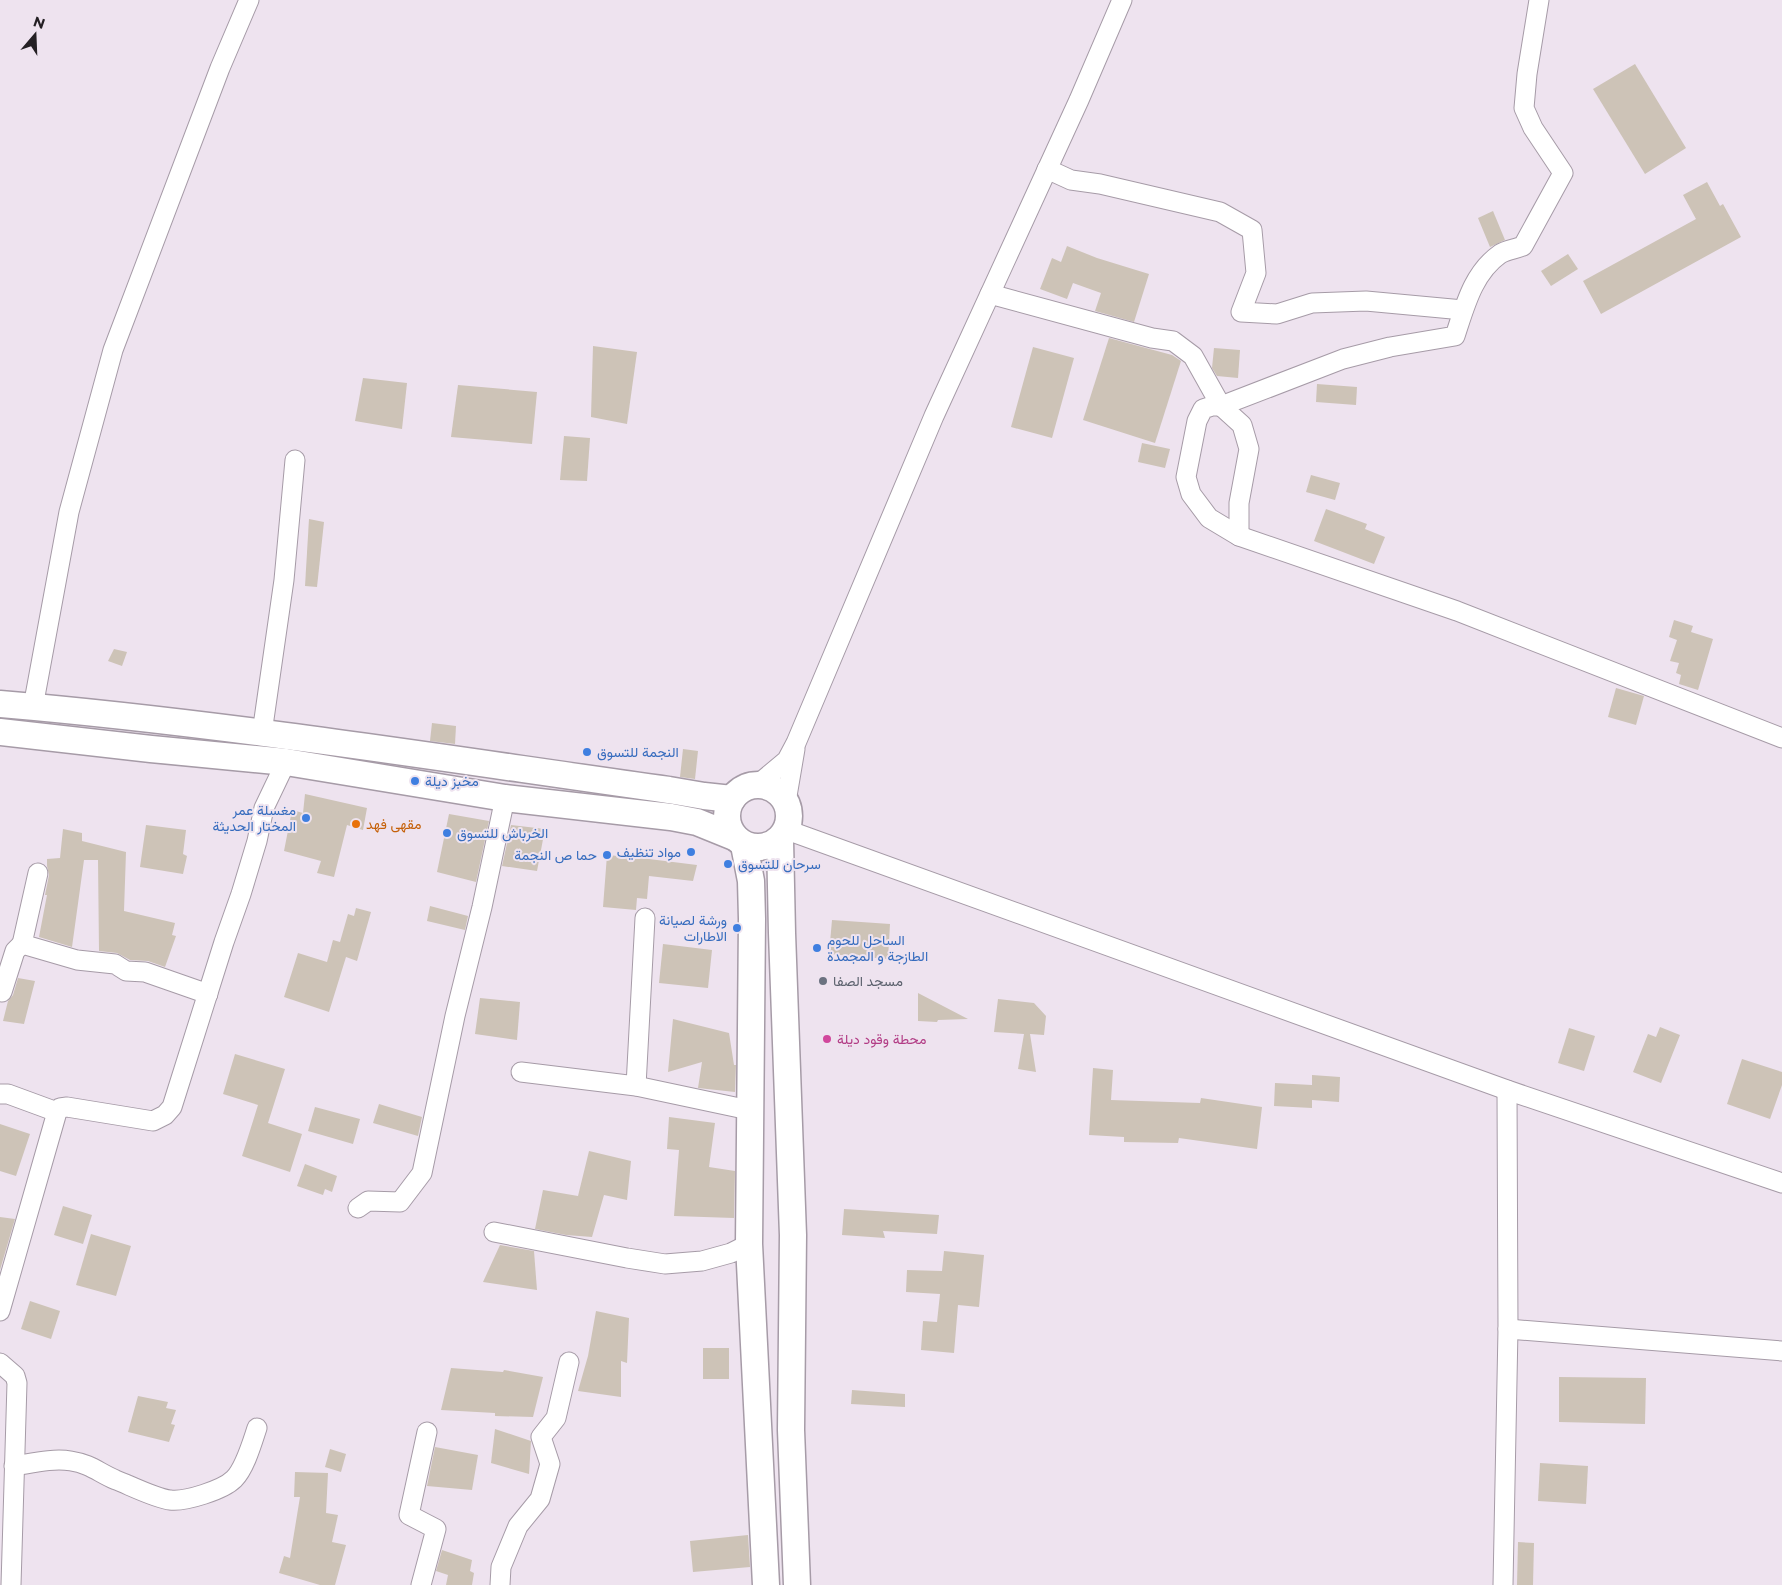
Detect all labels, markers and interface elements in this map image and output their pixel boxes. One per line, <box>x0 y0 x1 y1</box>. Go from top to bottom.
north arrow <box>10 10 60 60</box>
text: N <box>31 12 48 33</box>
place label: النجمة للتسوق <box>597 743 679 761</box>
marker: النجمة للتسوق <box>581 746 593 758</box>
place label: مخبز ديلة <box>425 772 479 790</box>
marker: مخبز ديلة <box>409 775 421 787</box>
place label: مغسلة عمر المختار الحديثة <box>212 801 296 835</box>
marker: مغسلة عمر المختار الحديثة <box>300 812 312 824</box>
place label: مقهى فهد <box>366 815 422 833</box>
marker: مقهى فهد <box>350 818 362 830</box>
place label: الخرباش للتسوق <box>457 824 548 842</box>
marker: الخرباش للتسوق <box>441 827 453 839</box>
place label: مواد تنظيف <box>617 843 681 861</box>
place label: حما ص النجمة <box>514 846 597 864</box>
marker: مواد تنظيف <box>685 846 697 858</box>
marker: حما ص النجمة <box>601 849 613 861</box>
place label: سرحان للتسوق <box>738 855 821 873</box>
marker: سرحان للتسوق <box>722 858 734 870</box>
place label: ورشة لصيانة الاطارات <box>659 911 727 945</box>
marker: ورشة لصيانة الاطارات <box>731 922 743 934</box>
place label: الساحل للحوم الطازجة و المجمدة <box>827 931 928 965</box>
marker: الساحل للحوم الطازجة و المجمدة <box>811 942 823 954</box>
place label: مسجد الصفا <box>833 972 903 990</box>
marker: مسجد الصفا <box>817 975 829 987</box>
place label: محطة وقود ديلة <box>837 1030 926 1048</box>
marker: محطة وقود ديلة <box>821 1033 833 1045</box>

